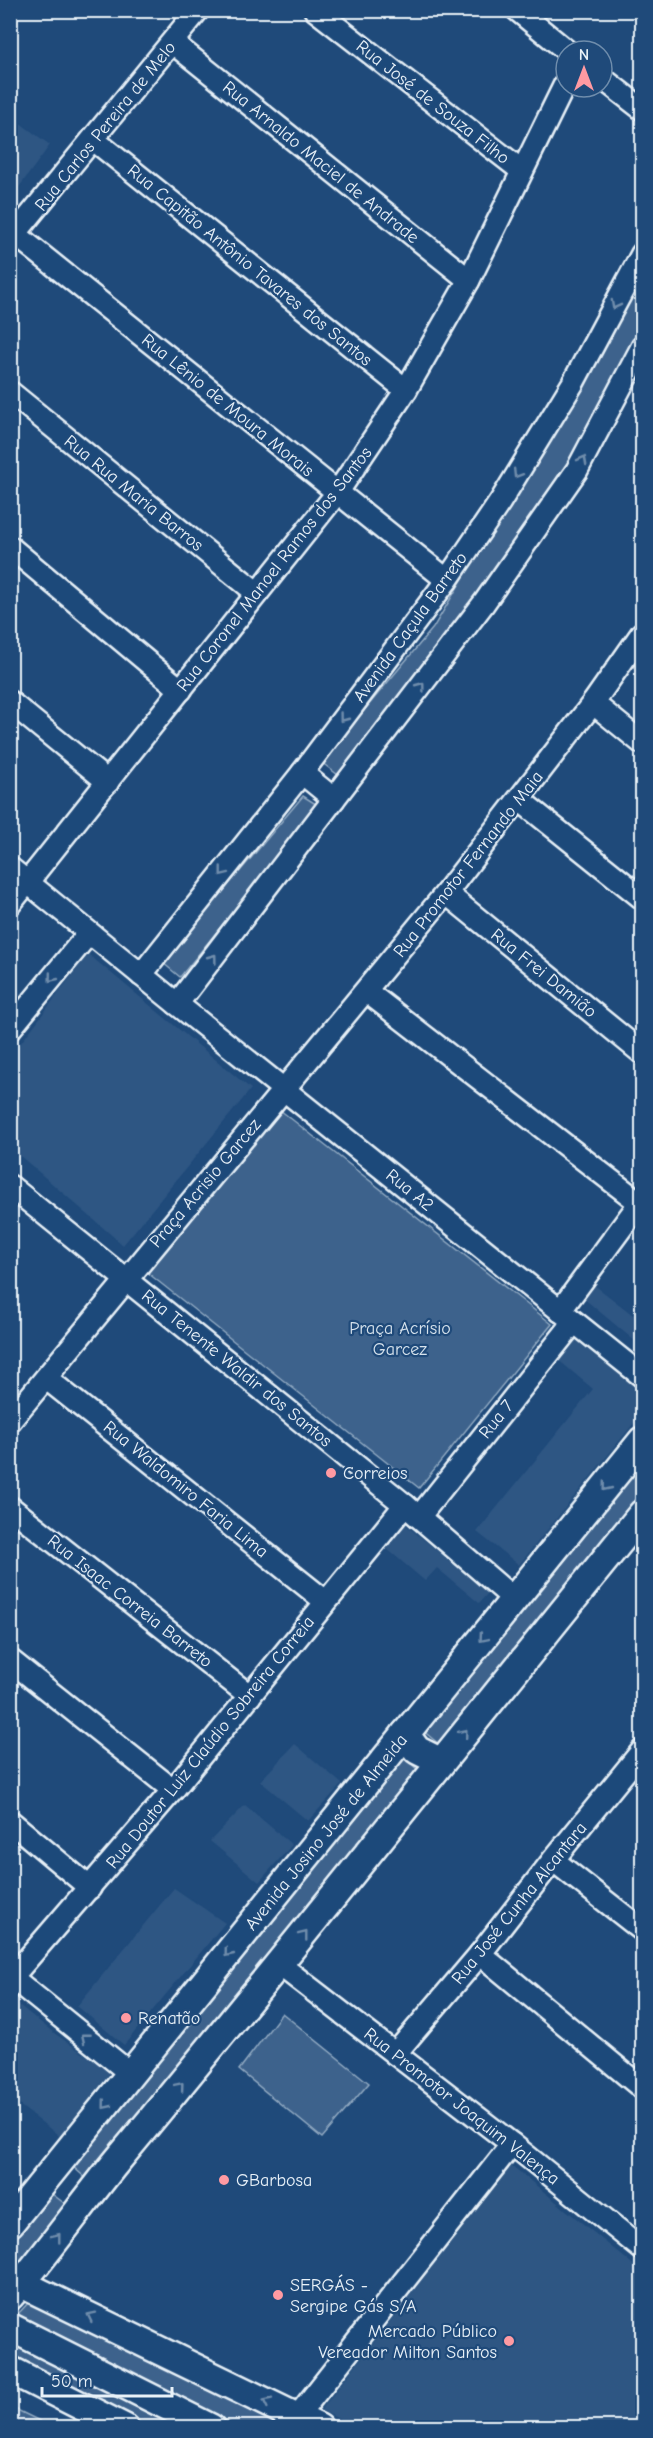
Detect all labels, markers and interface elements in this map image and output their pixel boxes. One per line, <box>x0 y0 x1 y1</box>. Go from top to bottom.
street label: Rua José de Souza Filho <box>352 36 514 169</box>
street label: Rua Carlos Pereira de Melo <box>31 37 180 215</box>
north arrow <box>554 39 614 99</box>
text: N <box>579 46 589 64</box>
street label: Rua Arnaldo Maciel de Andrade <box>218 77 423 248</box>
street label: Rua Capitão Antônio Tavares dos Santos <box>123 160 376 371</box>
one-way arrow <box>611 299 622 310</box>
street label: Rua Lênio de Moura Morais <box>137 329 318 481</box>
street label: Rua Rua Maria Barros <box>60 431 207 556</box>
street label: Rua Coronel Manoel Ramos dos Santos <box>172 443 376 696</box>
one-way arrow <box>576 456 587 466</box>
one-way arrow <box>513 468 525 478</box>
street label: Avenida Caçula Barreto <box>349 548 472 706</box>
one-way arrow <box>413 682 424 693</box>
one-way arrow <box>339 711 350 722</box>
street label: Rua Promotor Fernando Maia <box>389 767 548 962</box>
one-way arrow <box>220 865 231 876</box>
street label: Rua Frei Damião <box>487 924 601 1022</box>
one-way arrow <box>205 953 216 964</box>
one-way arrow <box>48 971 59 982</box>
street label: Praça Acrisio Garcez <box>145 1114 266 1252</box>
street label: Rua A2 <box>382 1165 438 1216</box>
street label: Rua Tenente Waldir dos Santos <box>137 1285 336 1452</box>
park label: Praça Acrísio Garcez <box>349 1318 451 1360</box>
street label: Rua 7 <box>474 1395 519 1443</box>
street label: Rua Waldomiro Faria Lima <box>99 1417 272 1562</box>
place label: Correios <box>343 1463 408 1484</box>
marker: Correios <box>324 1466 338 1480</box>
one-way arrow <box>602 1480 613 1491</box>
street label: Rua Isaac Correia Barreto <box>43 1530 216 1672</box>
street label: Rua Doutor Luiz Claúdio Sobreira Correia <box>102 1612 319 1873</box>
one-way arrow <box>480 1631 491 1642</box>
one-way arrow <box>457 1729 468 1740</box>
street label: Avenida Josino José de Almeida <box>241 1730 412 1935</box>
street label: Rua José Cunha Alcantara <box>447 1818 591 1989</box>
one-way arrow <box>296 1931 307 1942</box>
one-way arrow <box>225 1946 236 1957</box>
place label: Renatão <box>138 2008 200 2029</box>
marker: Renatão <box>119 2011 133 2025</box>
street label: Rua Promotor Joaquim Valença <box>360 2023 564 2189</box>
one-way arrow <box>81 2033 92 2044</box>
one-way arrow <box>173 2082 184 2093</box>
one-way arrow <box>102 2098 113 2109</box>
place label: GBarbosa <box>236 2170 312 2191</box>
marker: GBarbosa <box>217 2173 231 2187</box>
one-way arrow <box>49 2233 60 2244</box>
place label: SERGÁS - Sergipe Gás S/A <box>290 2274 416 2317</box>
marker: SERGÁS - Sergipe Gás S/A <box>271 2288 285 2302</box>
one-way arrow <box>87 2312 98 2324</box>
place label: Mercado Público Vereador Milton Santos <box>318 2321 497 2363</box>
marker: Mercado Público Vereador Milton Santos <box>502 2334 516 2348</box>
scale bar <box>42 2360 172 2398</box>
text: 50 m <box>51 2371 93 2392</box>
one-way arrow <box>262 2397 273 2409</box>

